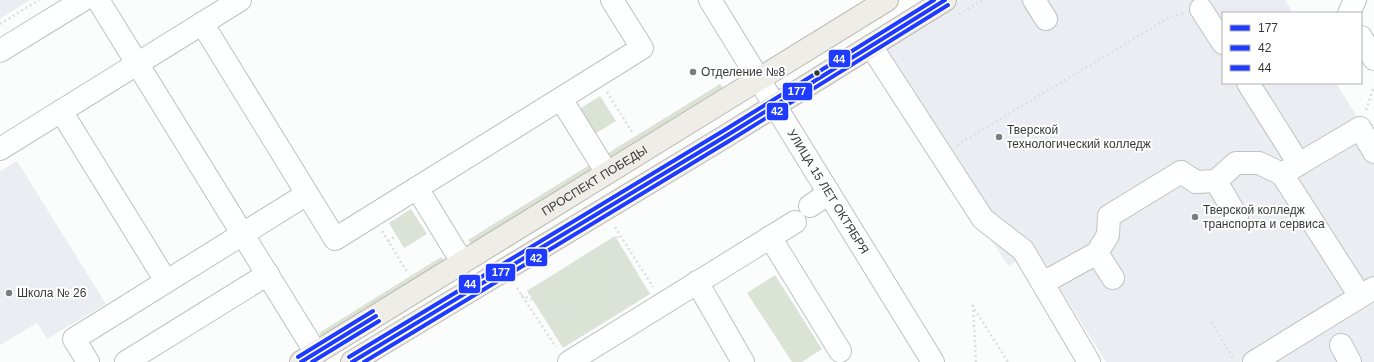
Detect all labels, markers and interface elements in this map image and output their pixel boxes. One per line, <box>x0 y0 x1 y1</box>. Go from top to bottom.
legend <box>1222 12 1362 84</box>
text: 177 <box>1258 21 1278 35</box>
text: 42 <box>1258 41 1272 55</box>
line badge: 44 <box>828 49 851 68</box>
text: 44 <box>833 53 846 65</box>
text: 44 <box>1258 61 1272 75</box>
place label: Отделение №8 <box>701 65 786 79</box>
marker: Отделение №8 <box>688 67 698 77</box>
unlabelled marker <box>812 68 822 78</box>
line badge: 177 <box>782 82 813 101</box>
text: 177 <box>788 85 806 97</box>
line badge: 42 <box>766 102 789 121</box>
text: 42 <box>771 105 783 117</box>
place label: Тверской технологический колледж <box>1007 123 1151 151</box>
street label: УЛИЦА 15 ЛЕТ ОКТЯБРЯ <box>784 127 872 256</box>
marker: Тверской технологический колледж <box>994 132 1004 142</box>
street label: ПРОСПЕКТ ПОБЕДЫ <box>539 143 650 219</box>
place label: Тверской колледж транспорта и сервиса <box>1203 203 1325 231</box>
marker: Тверской колледж транспорта и сервиса <box>1190 212 1200 222</box>
line badge: 42 <box>525 248 548 267</box>
text: 42 <box>530 252 542 264</box>
line badge: 177 <box>485 263 516 282</box>
text: 177 <box>492 266 510 278</box>
line badge: 44 <box>458 274 481 294</box>
text: 44 <box>464 278 477 290</box>
place label: Школа № 26 <box>17 286 87 300</box>
marker: Школа № 26 <box>4 288 14 298</box>

